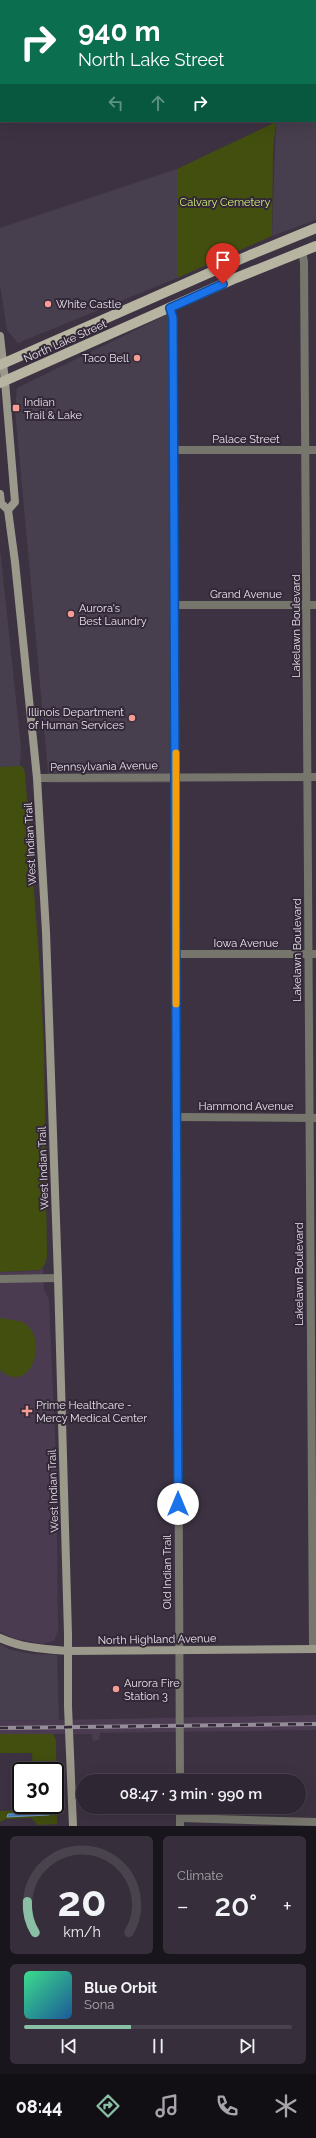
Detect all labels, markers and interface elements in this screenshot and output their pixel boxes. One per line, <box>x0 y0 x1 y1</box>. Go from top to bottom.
text: 940 m <box>78 15 160 48</box>
icon: right <box>12 16 64 68</box>
text: North Lake Street <box>78 49 224 70</box>
icon: left <box>105 92 127 114</box>
icon: ahead <box>147 92 169 114</box>
icon: right <box>189 92 211 114</box>
park label: Calvary Cemetery <box>180 196 270 209</box>
pin <box>206 243 240 284</box>
icon: arrive <box>212 249 234 271</box>
place label: White Castle <box>56 298 122 311</box>
marker: White Castle <box>43 299 53 309</box>
street label: North Lake Street <box>22 317 109 366</box>
place label: Taco Bell <box>82 352 129 365</box>
marker: Taco Bell <box>132 353 142 363</box>
place label: Indian Trail & Lake <box>24 396 83 422</box>
marker: Indian Trail & Lake <box>11 403 21 413</box>
street label: Palace Street <box>212 433 280 446</box>
street label: Lakelawn Boulevard <box>290 574 303 678</box>
street label: Grand Avenue <box>210 588 283 601</box>
place label: Aurora's Best Laundry <box>79 602 147 628</box>
marker: Aurora's Best Laundry <box>66 609 76 619</box>
place label: Illinois Department of Human Services <box>28 706 124 732</box>
marker: Illinois Department of Human Services <box>127 713 137 723</box>
street label: Pennsylvania Avenue <box>50 759 158 774</box>
street label: West Indian Trail <box>22 802 39 886</box>
street label: Lakelawn Boulevard <box>291 898 304 1002</box>
street label: Iowa Avenue <box>214 937 279 950</box>
street label: Hammond Avenue <box>198 1100 294 1113</box>
street label: West Indian Trail <box>36 1126 51 1210</box>
street label: Lakelawn Boulevard <box>293 1222 306 1326</box>
place label: Prime Healthcare - Mercy Medical Center <box>36 1399 147 1425</box>
marker: Prime Healthcare - Mercy Medical Center <box>21 1405 33 1417</box>
street label: West Indian Trail <box>46 1449 61 1533</box>
position arrow <box>157 1483 199 1525</box>
street label: Old Indian Trail <box>161 1534 174 1610</box>
street label: North Highland Avenue <box>98 1632 217 1647</box>
place label: Aurora Fire Station 3 <box>124 1677 180 1703</box>
marker: Aurora Fire Station 3 <box>111 1684 121 1694</box>
speed limit sign: 30 <box>12 1762 64 1814</box>
text: 08:47 · 3 min · 990 m <box>120 1785 262 1803</box>
text: Climate <box>177 1868 223 1883</box>
text: 20 <box>57 1877 106 1926</box>
text: 20° <box>215 1888 257 1923</box>
text: − <box>177 1893 189 1919</box>
text: + <box>283 1893 292 1919</box>
text: km/h <box>63 1924 100 1940</box>
text: Blue Orbit <box>84 1979 157 1997</box>
text: Sona <box>84 1997 114 2012</box>
icon: previous <box>58 2035 80 2057</box>
icon: pause <box>147 2035 169 2057</box>
icon: next <box>236 2035 258 2057</box>
icon: directions <box>94 2092 122 2120</box>
icon: music <box>153 2092 181 2120</box>
icon: phone <box>213 2092 241 2120</box>
icon: climate <box>272 2092 300 2120</box>
text: 08:44 <box>16 2096 63 2117</box>

